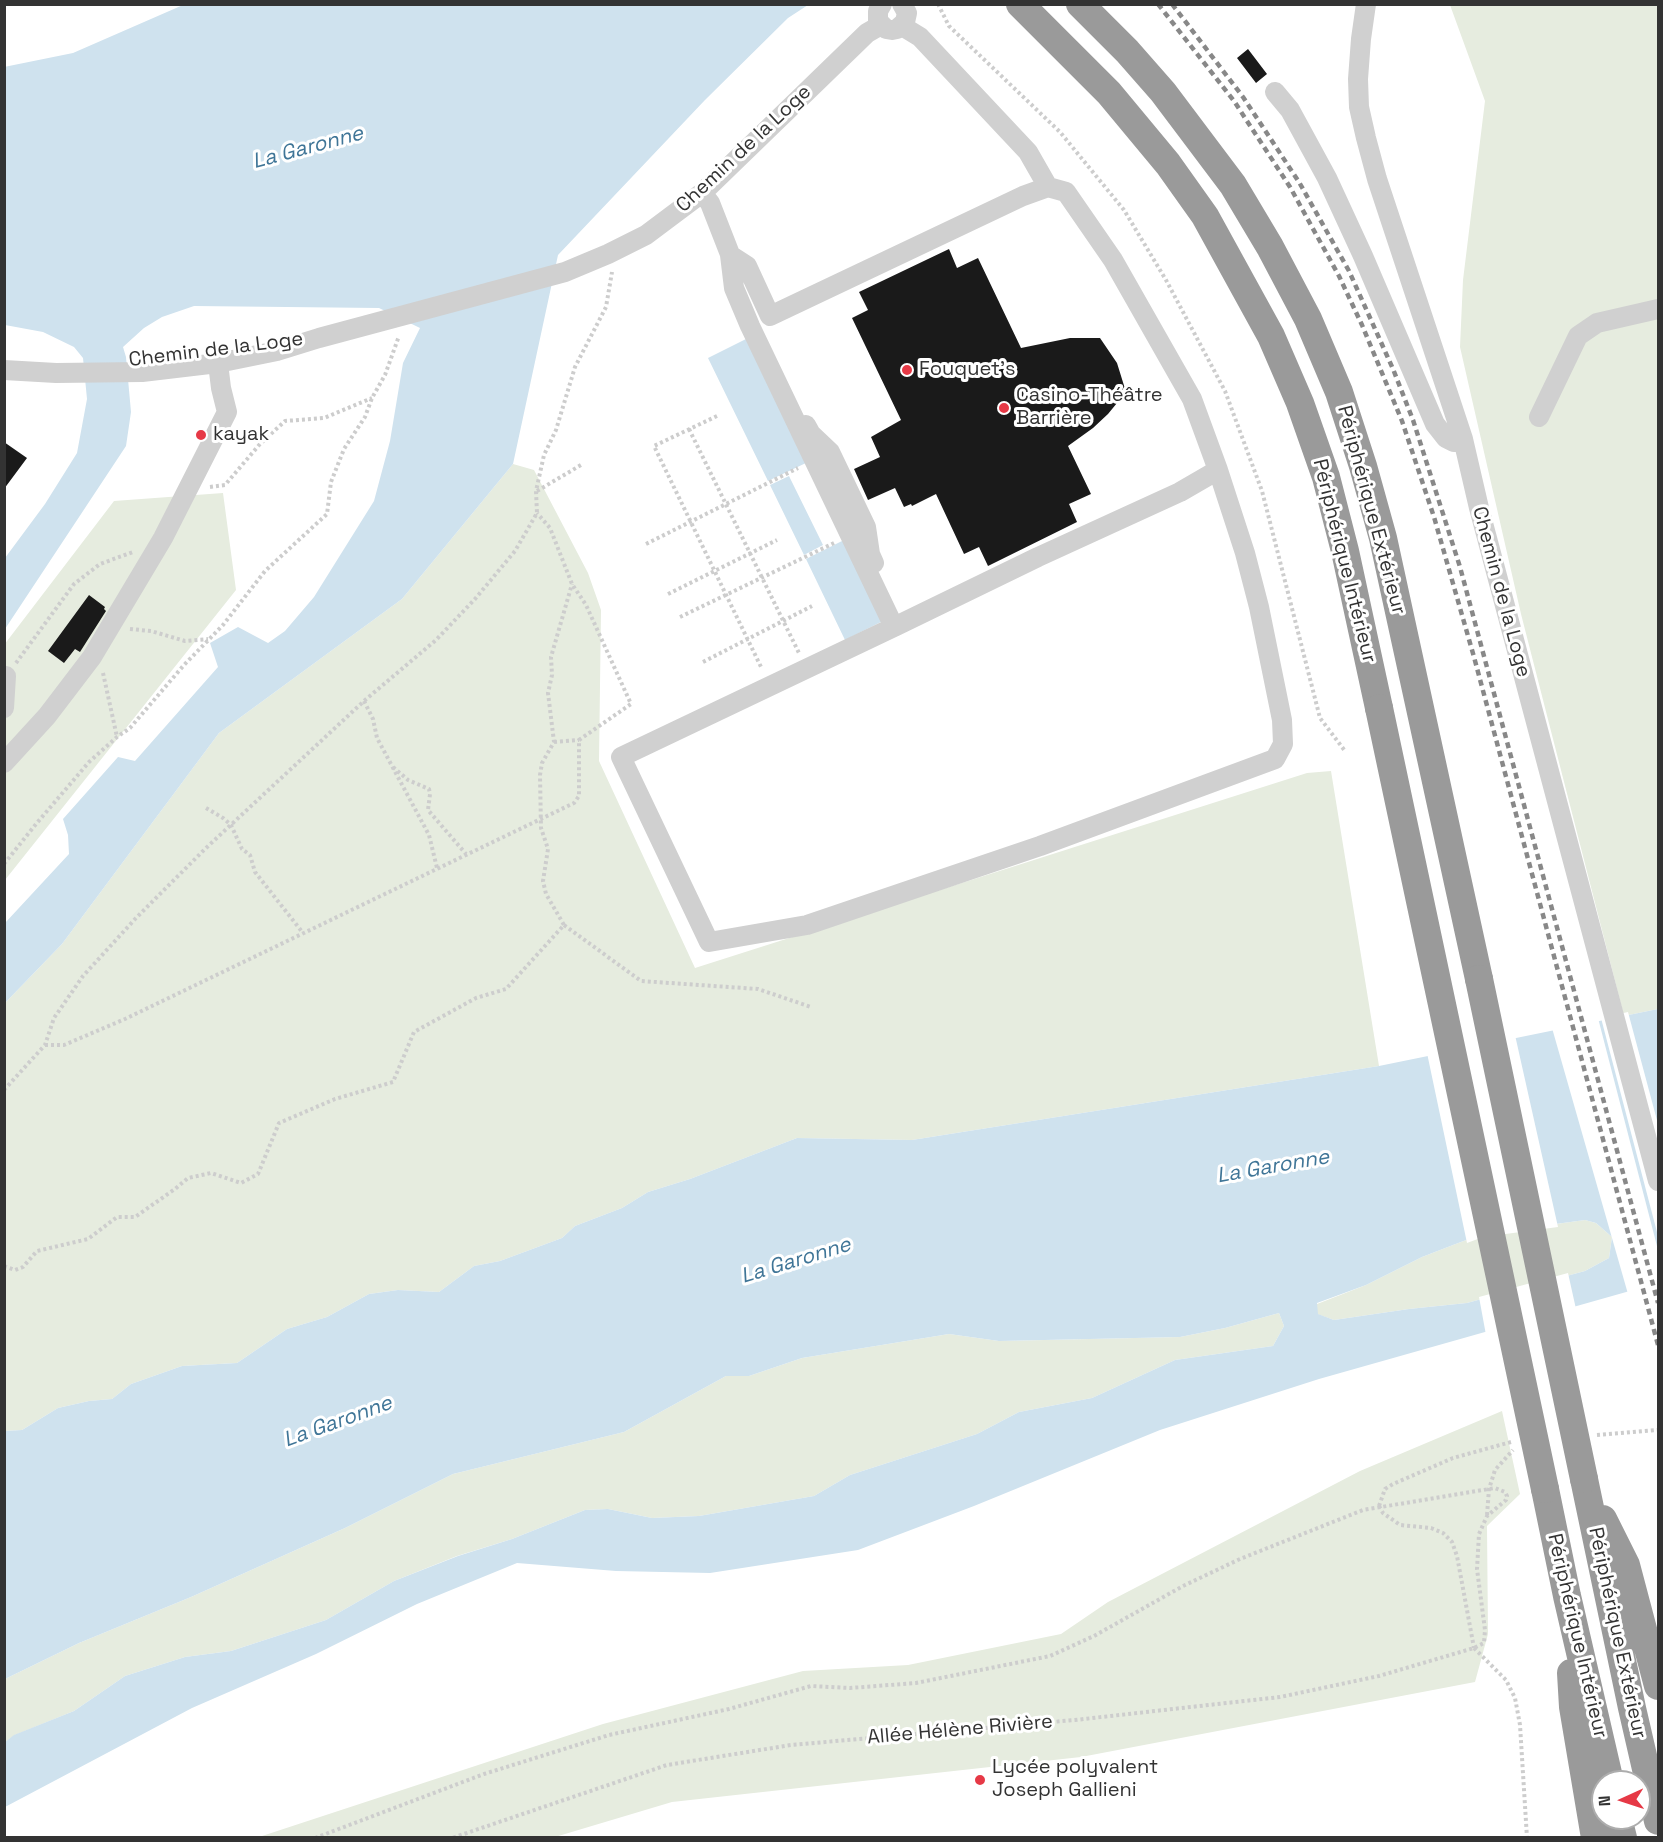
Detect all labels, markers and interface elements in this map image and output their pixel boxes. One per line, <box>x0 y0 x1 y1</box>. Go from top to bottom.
street label: Chemin de la Loge <box>672 80 816 218</box>
water label: La Garonne <box>250 121 366 175</box>
street label: Chemin de la Loge <box>127 327 305 373</box>
place label: Fouquet's <box>919 358 1016 382</box>
marker: Fouquet's <box>900 363 914 377</box>
place label: Casino-Théâtre Barrière <box>1016 384 1163 431</box>
marker: Casino-Théâtre Barrière <box>997 401 1011 415</box>
street label: Périphérique Extérieur <box>1332 403 1410 617</box>
place label: kayak <box>213 423 269 447</box>
marker: kayak <box>194 428 208 442</box>
street label: Périphérique Intérieur <box>1307 457 1381 665</box>
street label: Chemin de la Loge <box>1467 504 1535 680</box>
water label: La Garonne <box>1215 1145 1331 1189</box>
water label: La Garonne <box>738 1232 854 1290</box>
water label: La Garonne <box>280 1391 396 1453</box>
street label: Périphérique Extérieur <box>1583 1525 1651 1741</box>
street label: Périphérique Intérieur <box>1542 1531 1612 1741</box>
street label: Allée Hélène Rivière <box>866 1710 1054 1750</box>
place label: Lycée polyvalent Joseph Gallieni <box>992 1756 1158 1803</box>
north arrow <box>1591 1770 1651 1830</box>
marker: Lycée polyvalent Joseph Gallieni <box>973 1773 987 1787</box>
text: N <box>1594 1795 1615 1807</box>

